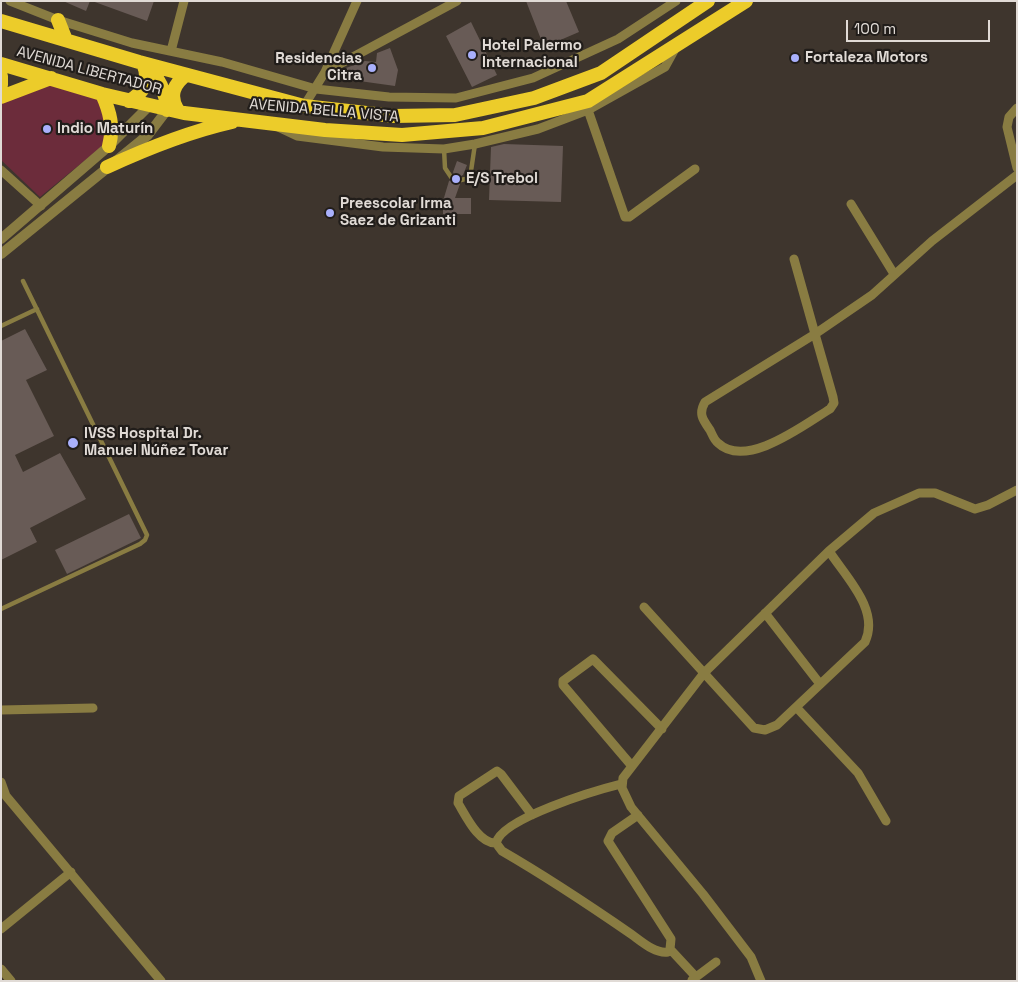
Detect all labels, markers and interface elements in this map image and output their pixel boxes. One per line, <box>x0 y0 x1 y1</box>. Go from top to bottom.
scale bar <box>848 10 992 42</box>
text: 100 m <box>854 19 896 38</box>
place label: Hotel Palermo Internacional <box>482 37 582 72</box>
street label: AVENIDA LIBERTADOR <box>15 43 163 99</box>
marker: Hotel Palermo Internacional <box>466 49 478 61</box>
place label: Fortaleza Motors <box>805 49 928 67</box>
place label: Residencias Citra <box>275 50 362 85</box>
marker: Fortaleza Motors <box>789 52 801 64</box>
marker: Residencias Citra <box>366 62 378 74</box>
street label: AVENIDA BELLA VISTA <box>249 95 399 127</box>
place label: Indio Maturín <box>57 120 153 138</box>
marker: Indio Maturín <box>41 123 53 135</box>
place label: E/S Trebol <box>466 170 538 188</box>
marker: E/S Trebol <box>450 173 462 185</box>
place label: Preescolar Irma Saez de Grizanti <box>340 195 456 230</box>
marker: Preescolar Irma Saez de Grizanti <box>324 207 336 219</box>
place label: IVSS Hospital Dr. Manuel Núñez Tovar <box>84 425 228 460</box>
marker: IVSS Hospital Dr. Manuel Núñez Tovar <box>66 436 80 450</box>

